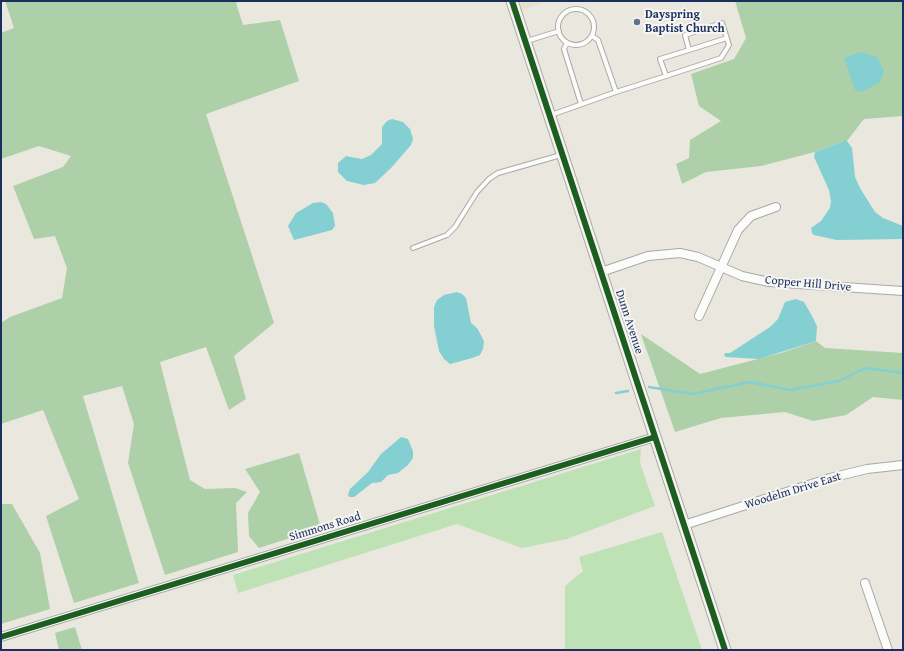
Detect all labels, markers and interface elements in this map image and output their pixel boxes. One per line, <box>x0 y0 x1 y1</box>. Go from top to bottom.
place label: Dayspring Baptist Church <box>645 8 725 36</box>
marker: Dayspring Baptist Church <box>632 17 642 27</box>
street label: Copper Hill Drive <box>764 273 852 295</box>
street label: Dunn Avenue <box>612 288 646 356</box>
street label: Woodelm Drive East <box>743 469 843 513</box>
street label: Simmons Road <box>287 509 363 545</box>

